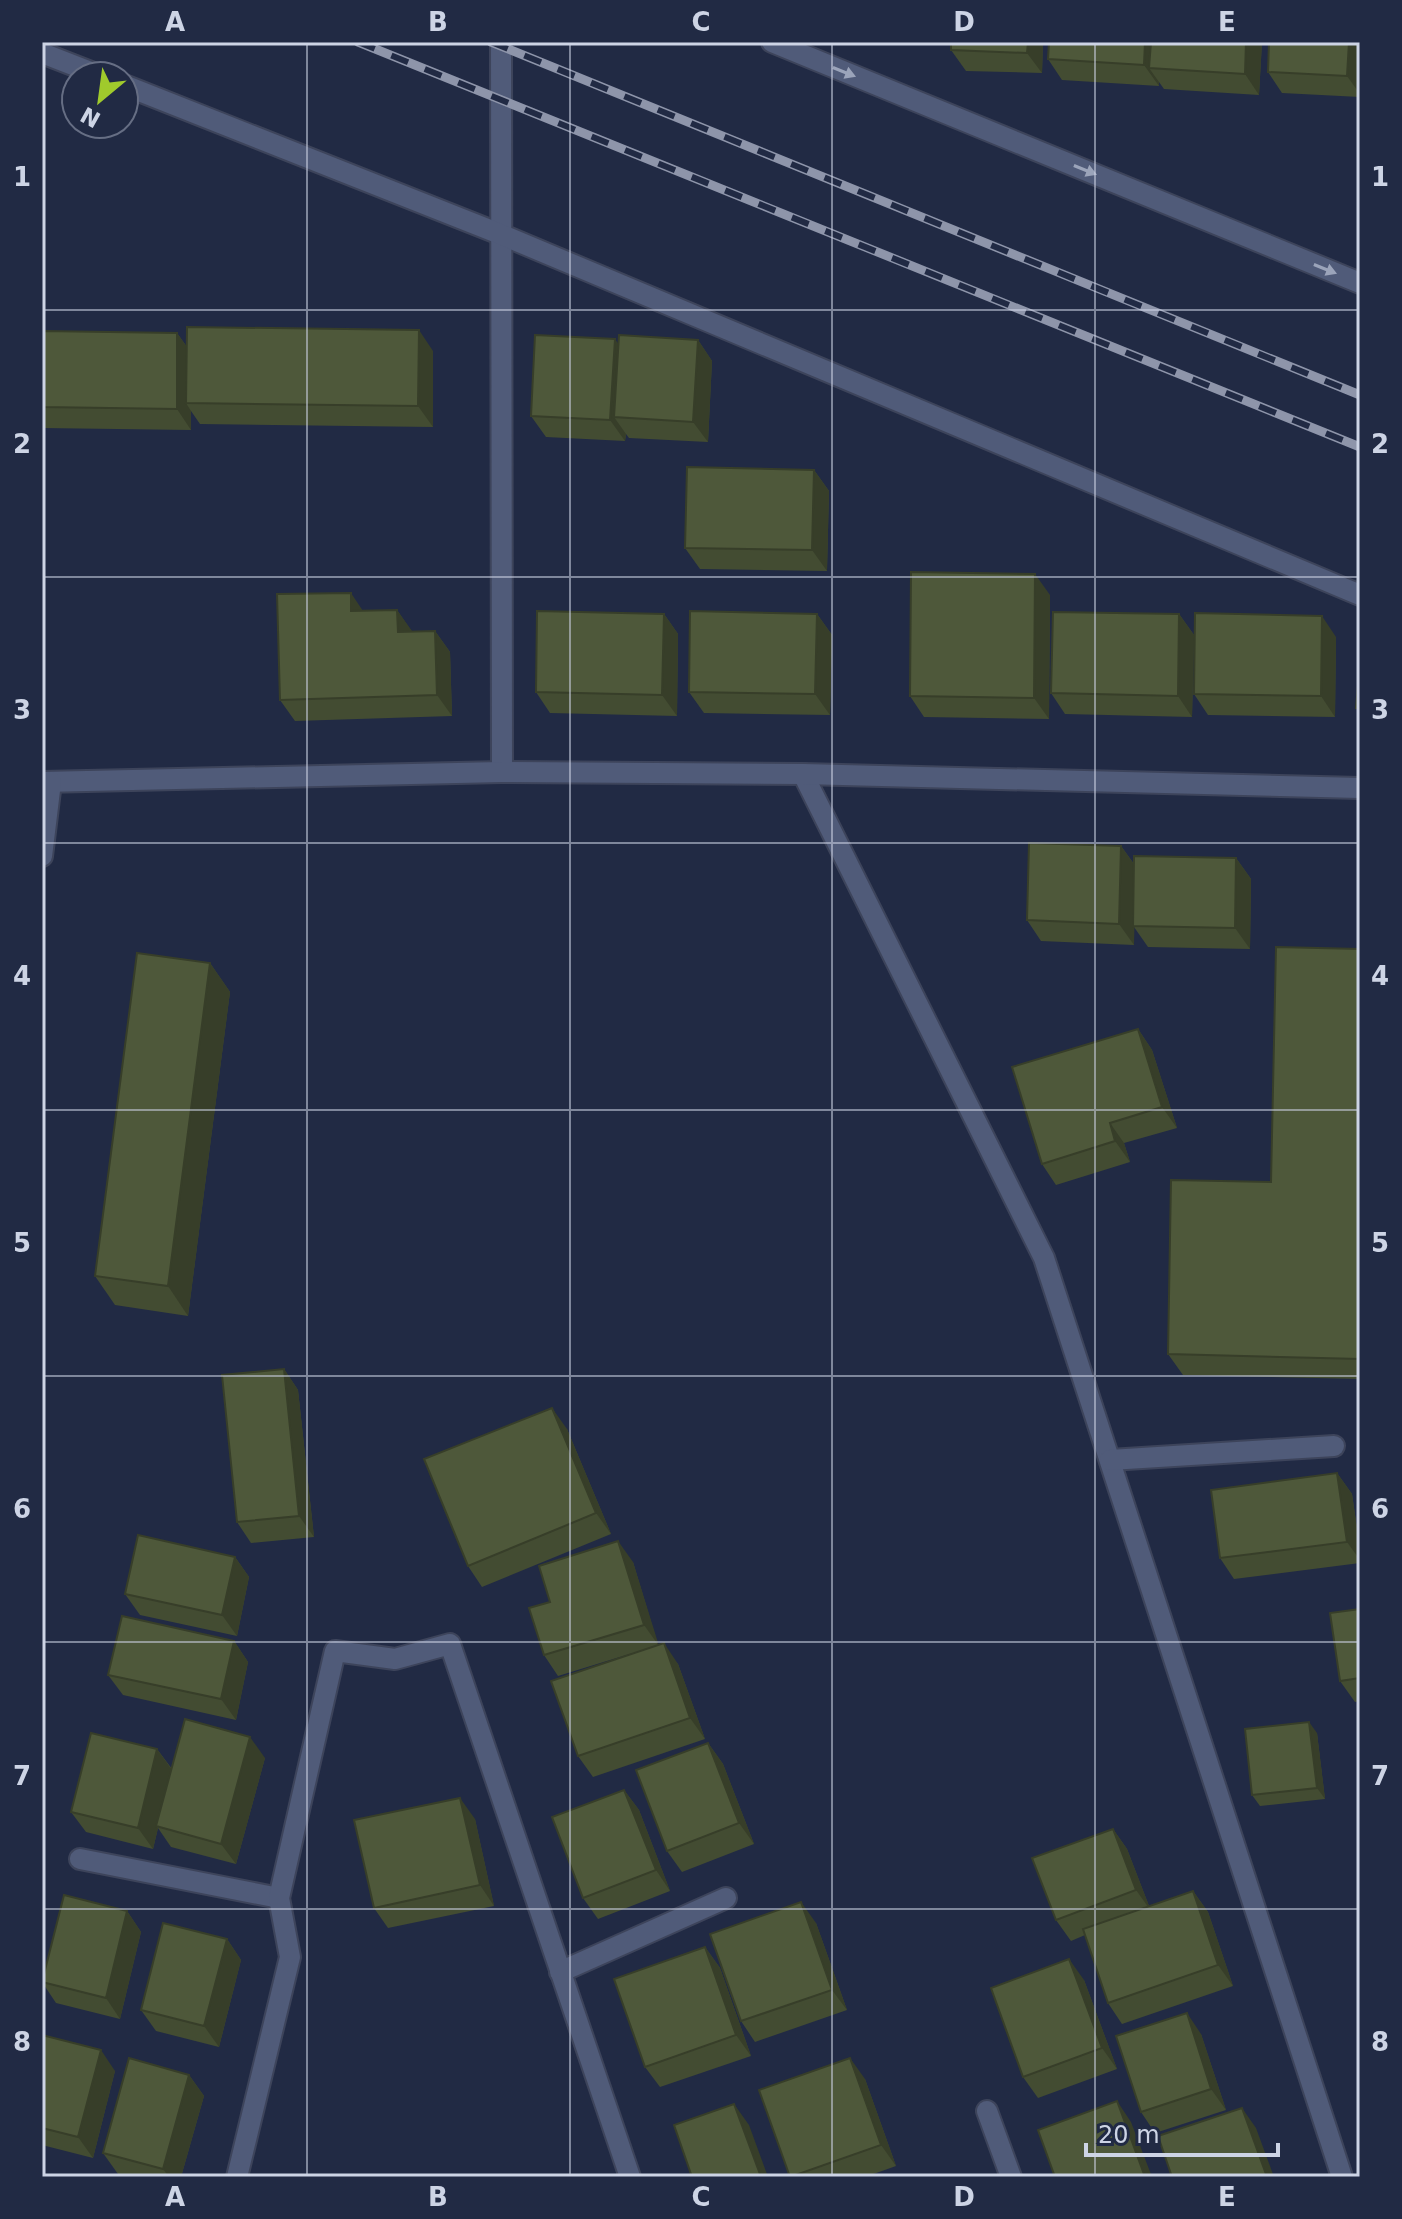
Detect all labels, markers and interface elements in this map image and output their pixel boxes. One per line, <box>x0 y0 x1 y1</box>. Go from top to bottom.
text: A <box>165 7 185 37</box>
text: B <box>428 7 448 37</box>
text: C <box>691 7 711 37</box>
text: D <box>953 7 975 37</box>
text: E <box>1218 7 1236 37</box>
north arrow <box>60 60 140 140</box>
one-way arrow <box>832 65 856 78</box>
text: N <box>76 102 105 132</box>
text: 1 <box>13 162 31 192</box>
text: 1 <box>1371 162 1389 192</box>
one-way arrow <box>1073 164 1097 177</box>
one-way arrow <box>1313 262 1337 275</box>
text: 2 <box>13 429 31 459</box>
text: 2 <box>1371 429 1389 459</box>
text: 3 <box>13 695 31 725</box>
text: 3 <box>1371 695 1389 725</box>
text: 4 <box>13 961 31 991</box>
text: 4 <box>1371 961 1389 991</box>
text: 5 <box>13 1228 31 1258</box>
text: 5 <box>1371 1228 1389 1258</box>
text: 6 <box>13 1494 31 1524</box>
text: 6 <box>1371 1494 1389 1524</box>
text: 7 <box>13 1761 31 1791</box>
text: 7 <box>1371 1761 1389 1791</box>
text: 8 <box>13 2027 31 2057</box>
text: 8 <box>1371 2027 1389 2057</box>
scale bar <box>1086 2107 1278 2157</box>
text: 20 m <box>1098 2121 1160 2149</box>
text: A <box>165 2182 185 2212</box>
text: B <box>428 2182 448 2212</box>
text: C <box>691 2182 711 2212</box>
text: D <box>953 2182 975 2212</box>
text: E <box>1218 2182 1236 2212</box>

